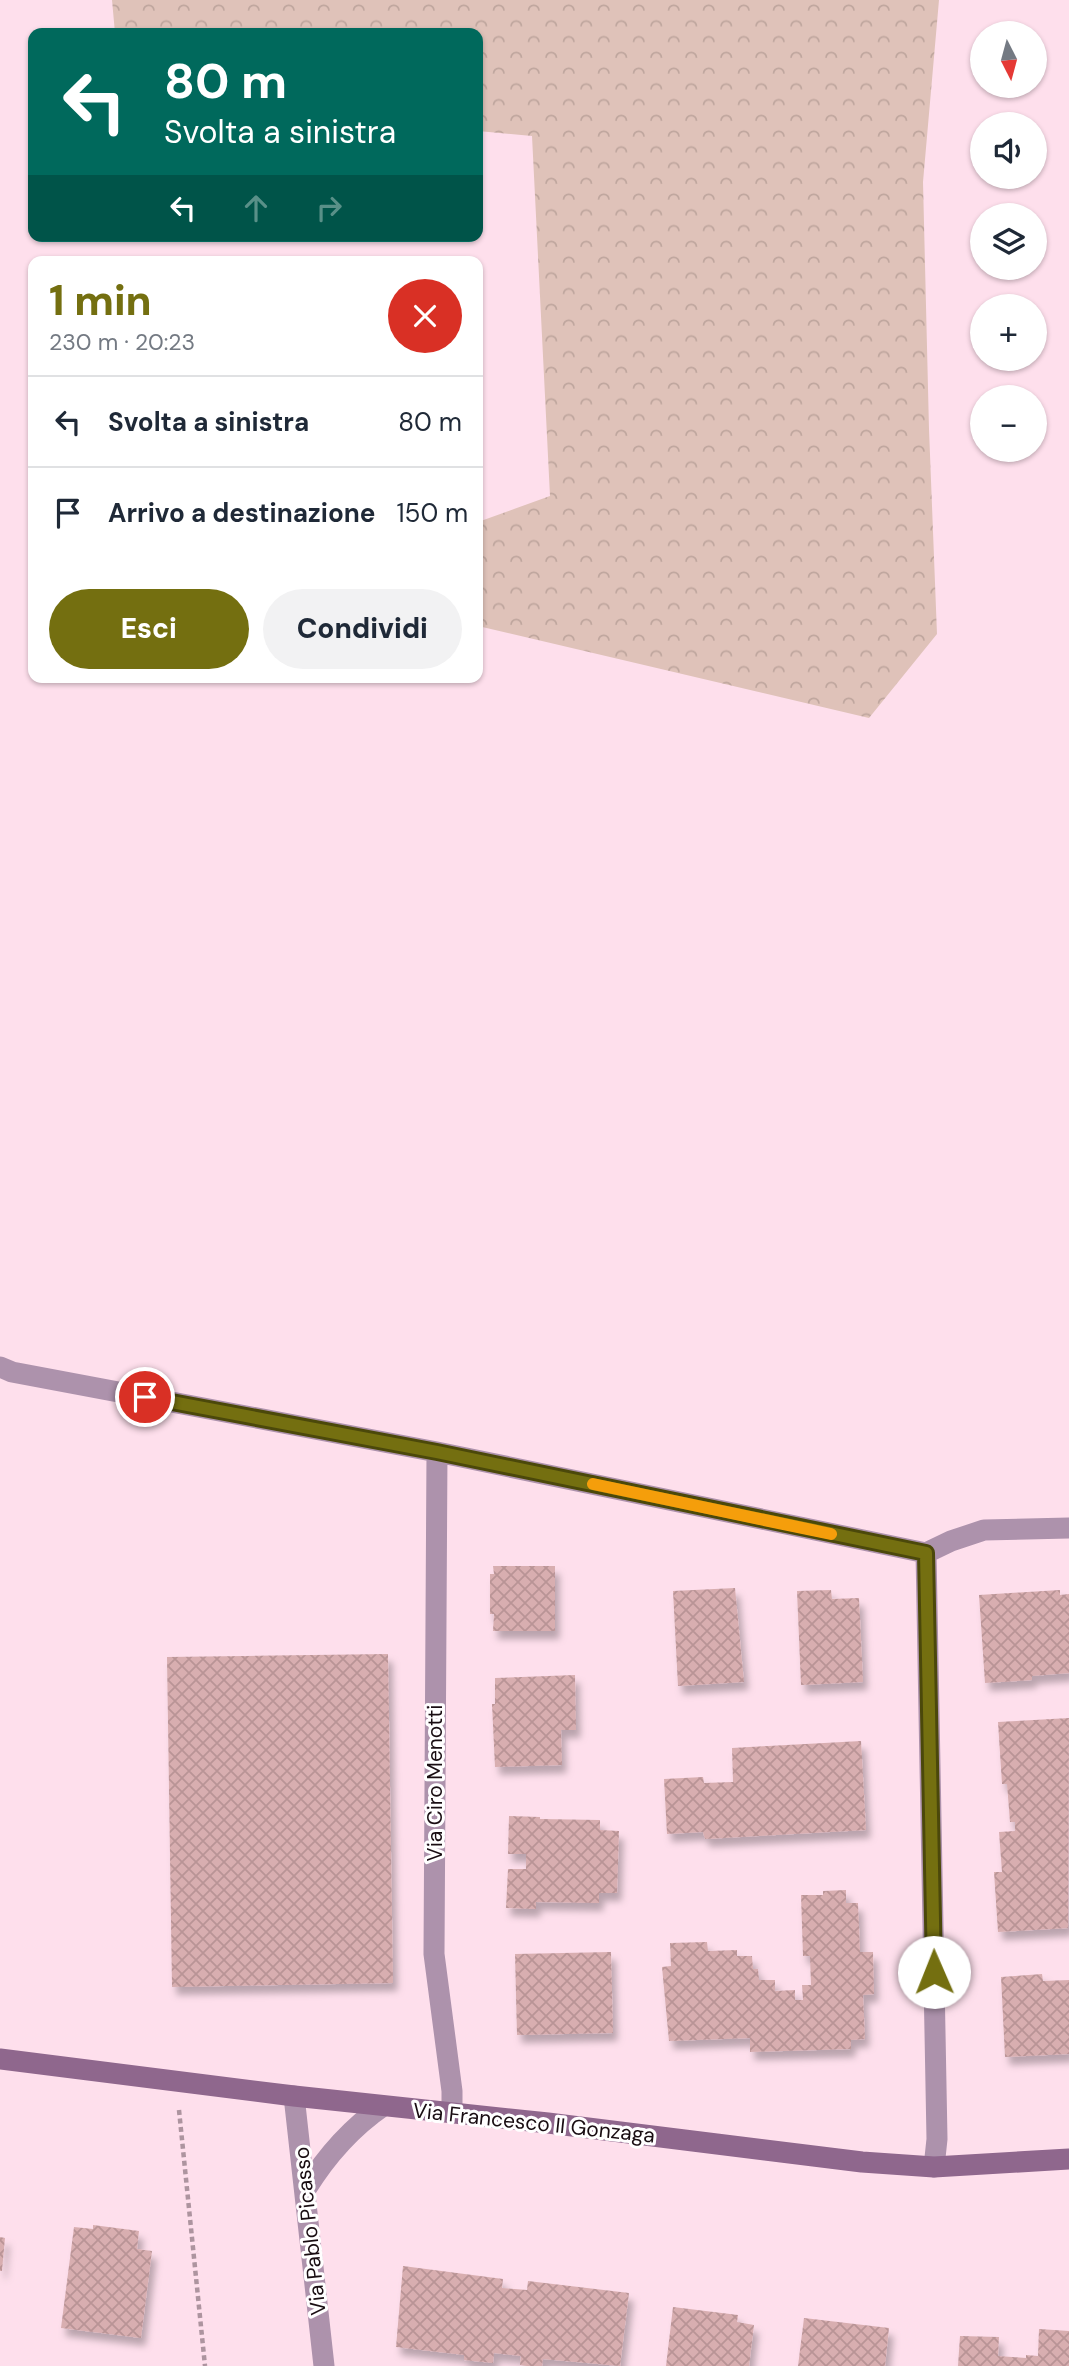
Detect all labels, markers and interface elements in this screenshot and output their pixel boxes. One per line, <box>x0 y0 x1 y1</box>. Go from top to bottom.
north arrow <box>970 21 1046 98</box>
map controls <box>970 21 1047 462</box>
text: 80 m <box>164 49 287 113</box>
icon: left <box>49 56 140 147</box>
text: Svolta a sinistra <box>164 111 396 153</box>
button: sound <box>970 112 1047 189</box>
icon: left <box>164 189 202 227</box>
icon: ahead <box>237 189 275 227</box>
icon: right <box>310 189 348 227</box>
button: layers <box>970 203 1047 280</box>
text: 1 min <box>49 273 152 328</box>
button: close <box>388 279 462 353</box>
button: + <box>970 294 1047 371</box>
text: 230 m · 20:23 <box>49 327 195 357</box>
button: − <box>970 385 1047 462</box>
icon: left <box>49 403 87 441</box>
text: Svolta a sinistra <box>108 405 309 439</box>
text: 80 m <box>398 405 462 439</box>
icon: arrive <box>49 494 87 532</box>
text: Arrivo a destinazione <box>108 496 375 530</box>
text: 150 m <box>396 496 468 530</box>
button: Esci <box>49 589 249 669</box>
button: Condividi <box>263 589 462 669</box>
pin <box>115 1367 175 1427</box>
icon: arrive <box>126 1378 164 1416</box>
street label: Via Ciro Menotti <box>421 1705 449 1861</box>
position arrow <box>897 1935 971 2009</box>
street label: Via Francesco II Gonzaga <box>412 2096 656 2150</box>
street label: Via Pablo Picasso <box>287 2145 333 2317</box>

